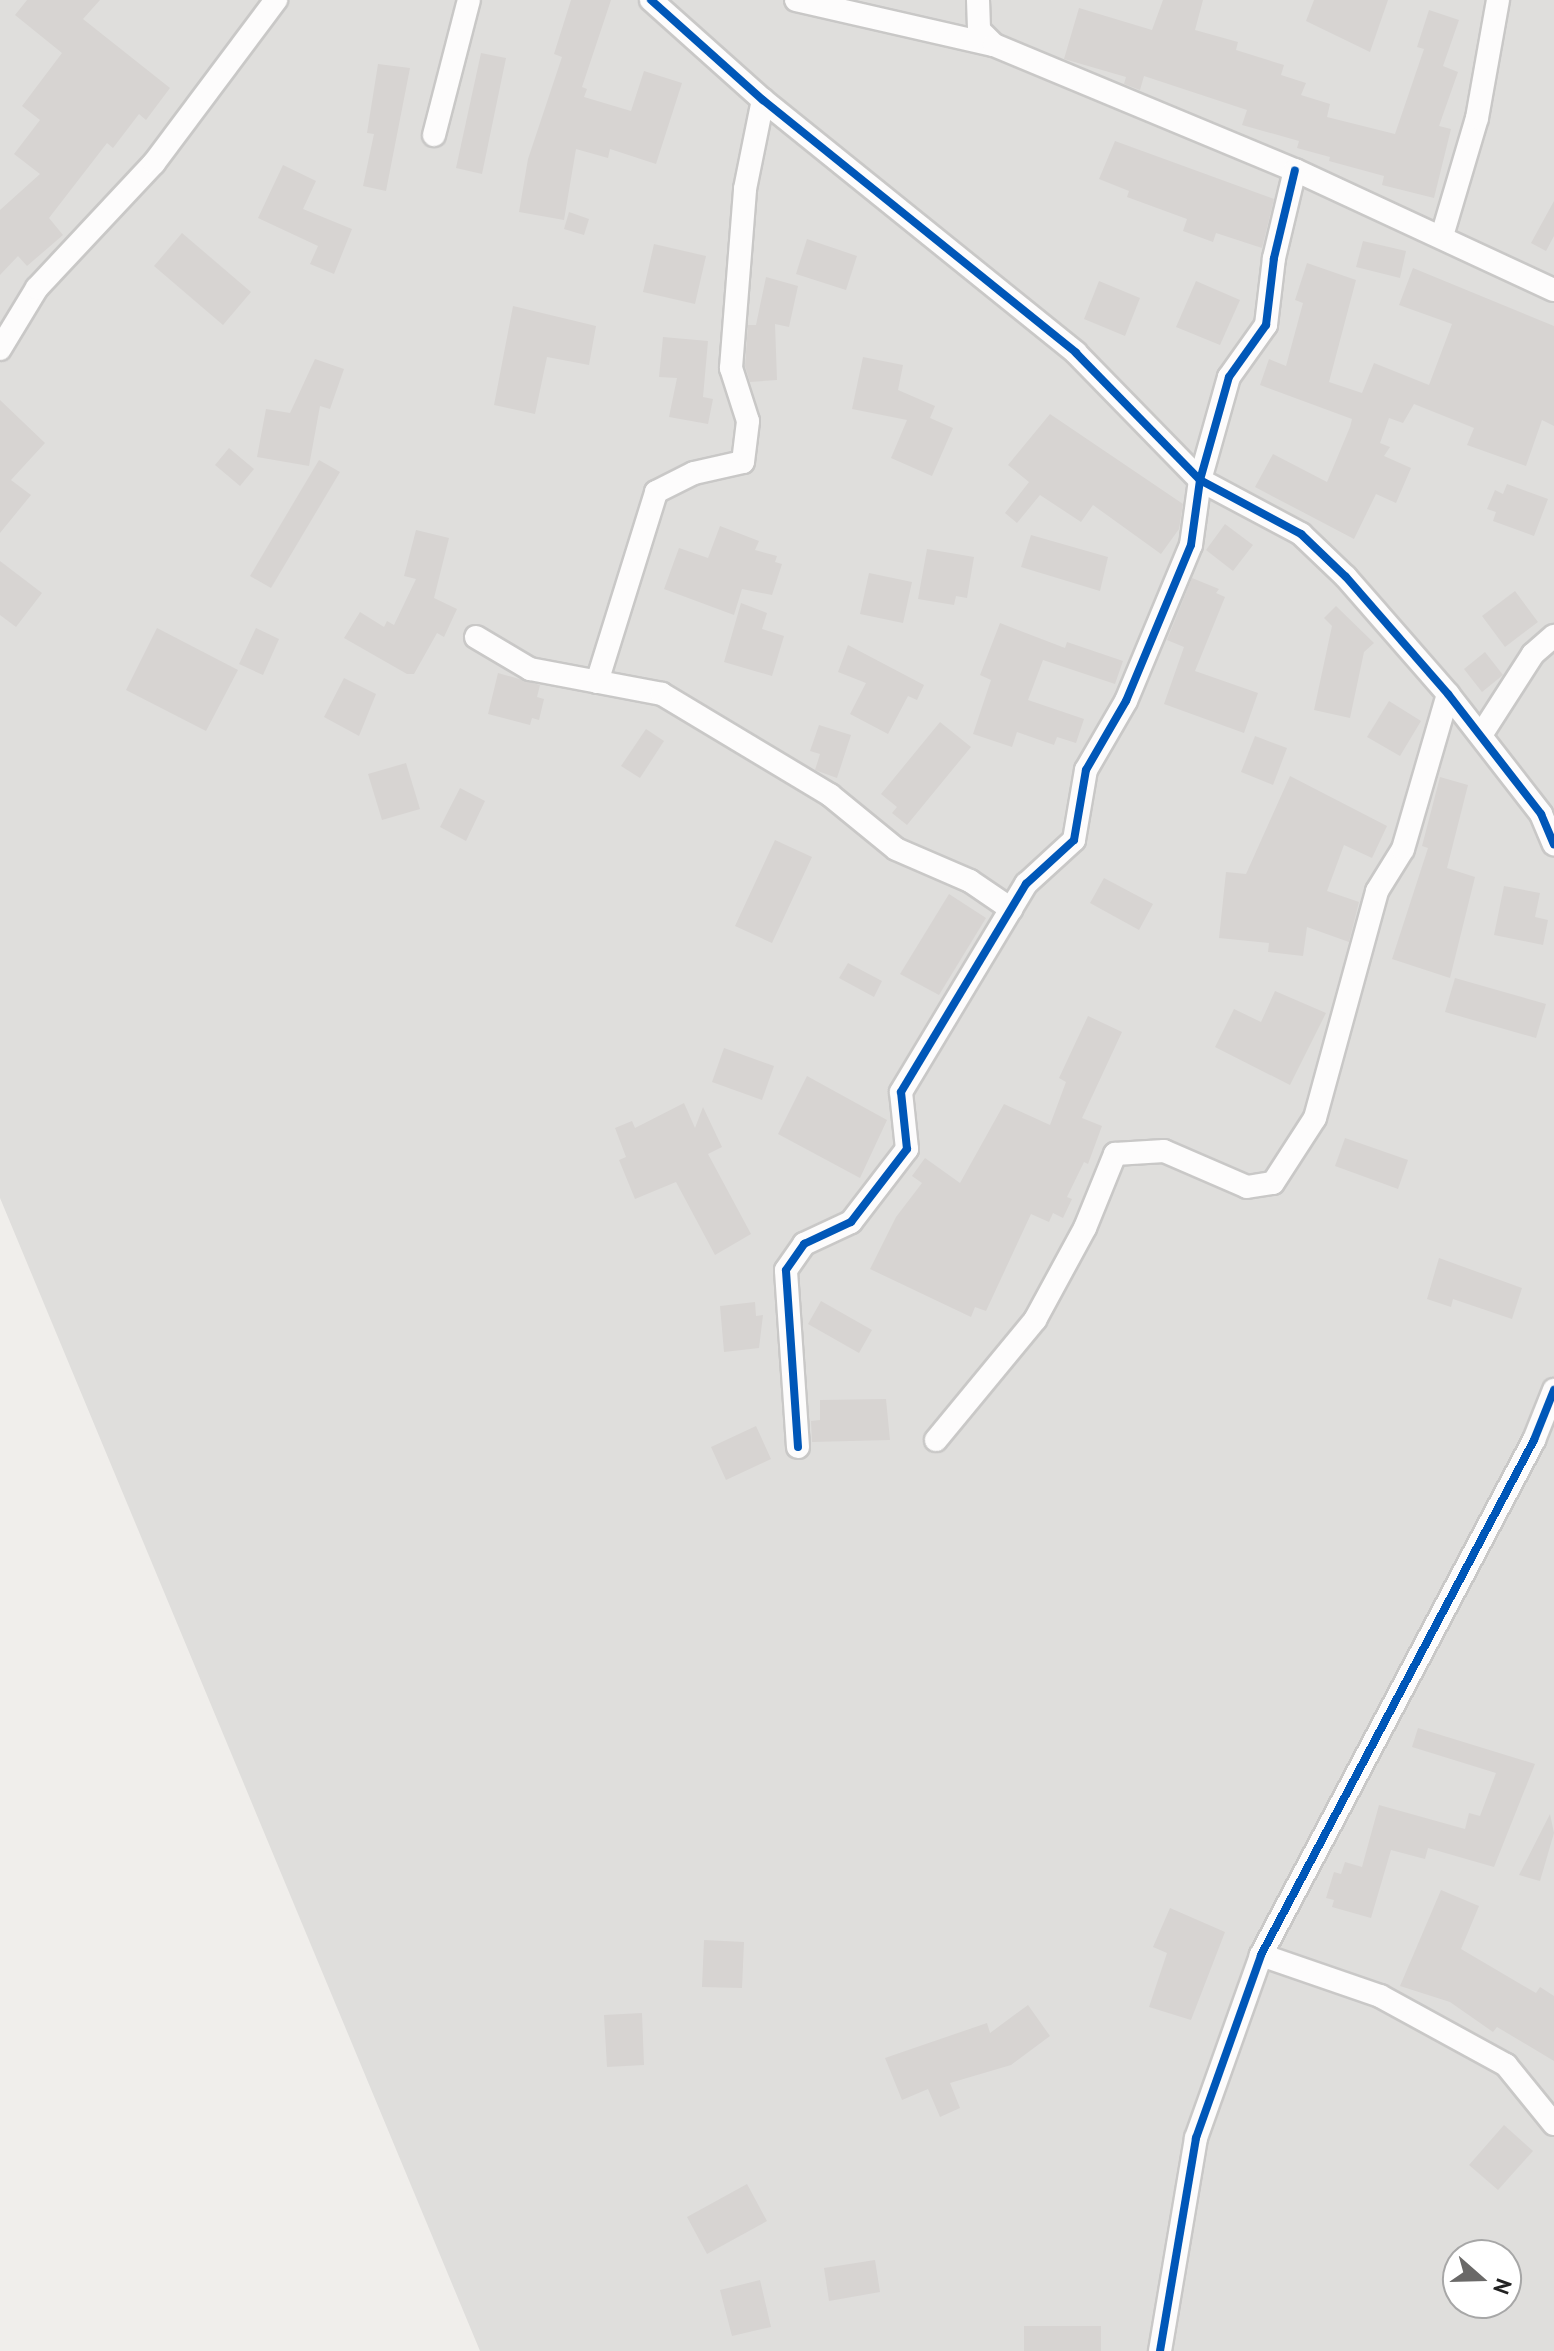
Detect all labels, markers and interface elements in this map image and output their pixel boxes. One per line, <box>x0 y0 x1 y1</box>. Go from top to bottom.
north arrow <box>1442 2239 1522 2319</box>
text: N <box>1487 2275 1518 2298</box>

